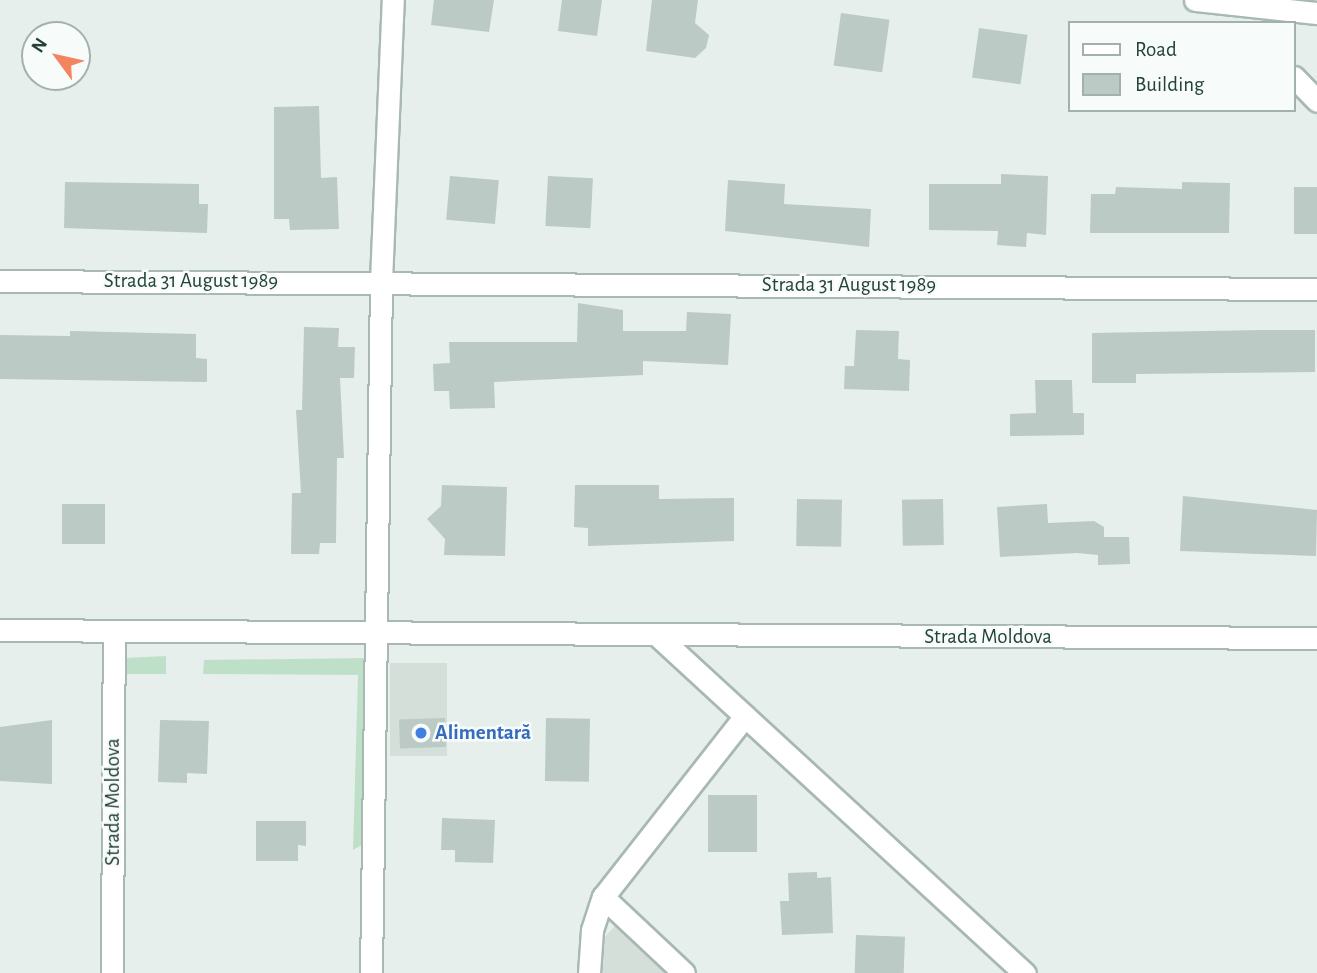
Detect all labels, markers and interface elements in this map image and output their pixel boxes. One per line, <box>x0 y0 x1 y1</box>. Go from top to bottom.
north arrow <box>21 21 91 91</box>
legend <box>1068 21 1296 112</box>
text: N <box>28 35 51 56</box>
text: Road <box>1135 39 1177 60</box>
text: Building <box>1135 74 1204 95</box>
street label: Strada 31 August 1989 <box>104 268 278 294</box>
street label: Strada 31 August 1989 <box>762 272 936 298</box>
street label: Strada Moldova <box>924 624 1052 650</box>
place label: Alimentară <box>435 720 531 746</box>
marker: Alimentară <box>413 725 429 741</box>
street label: Strada Moldova <box>100 738 126 866</box>

